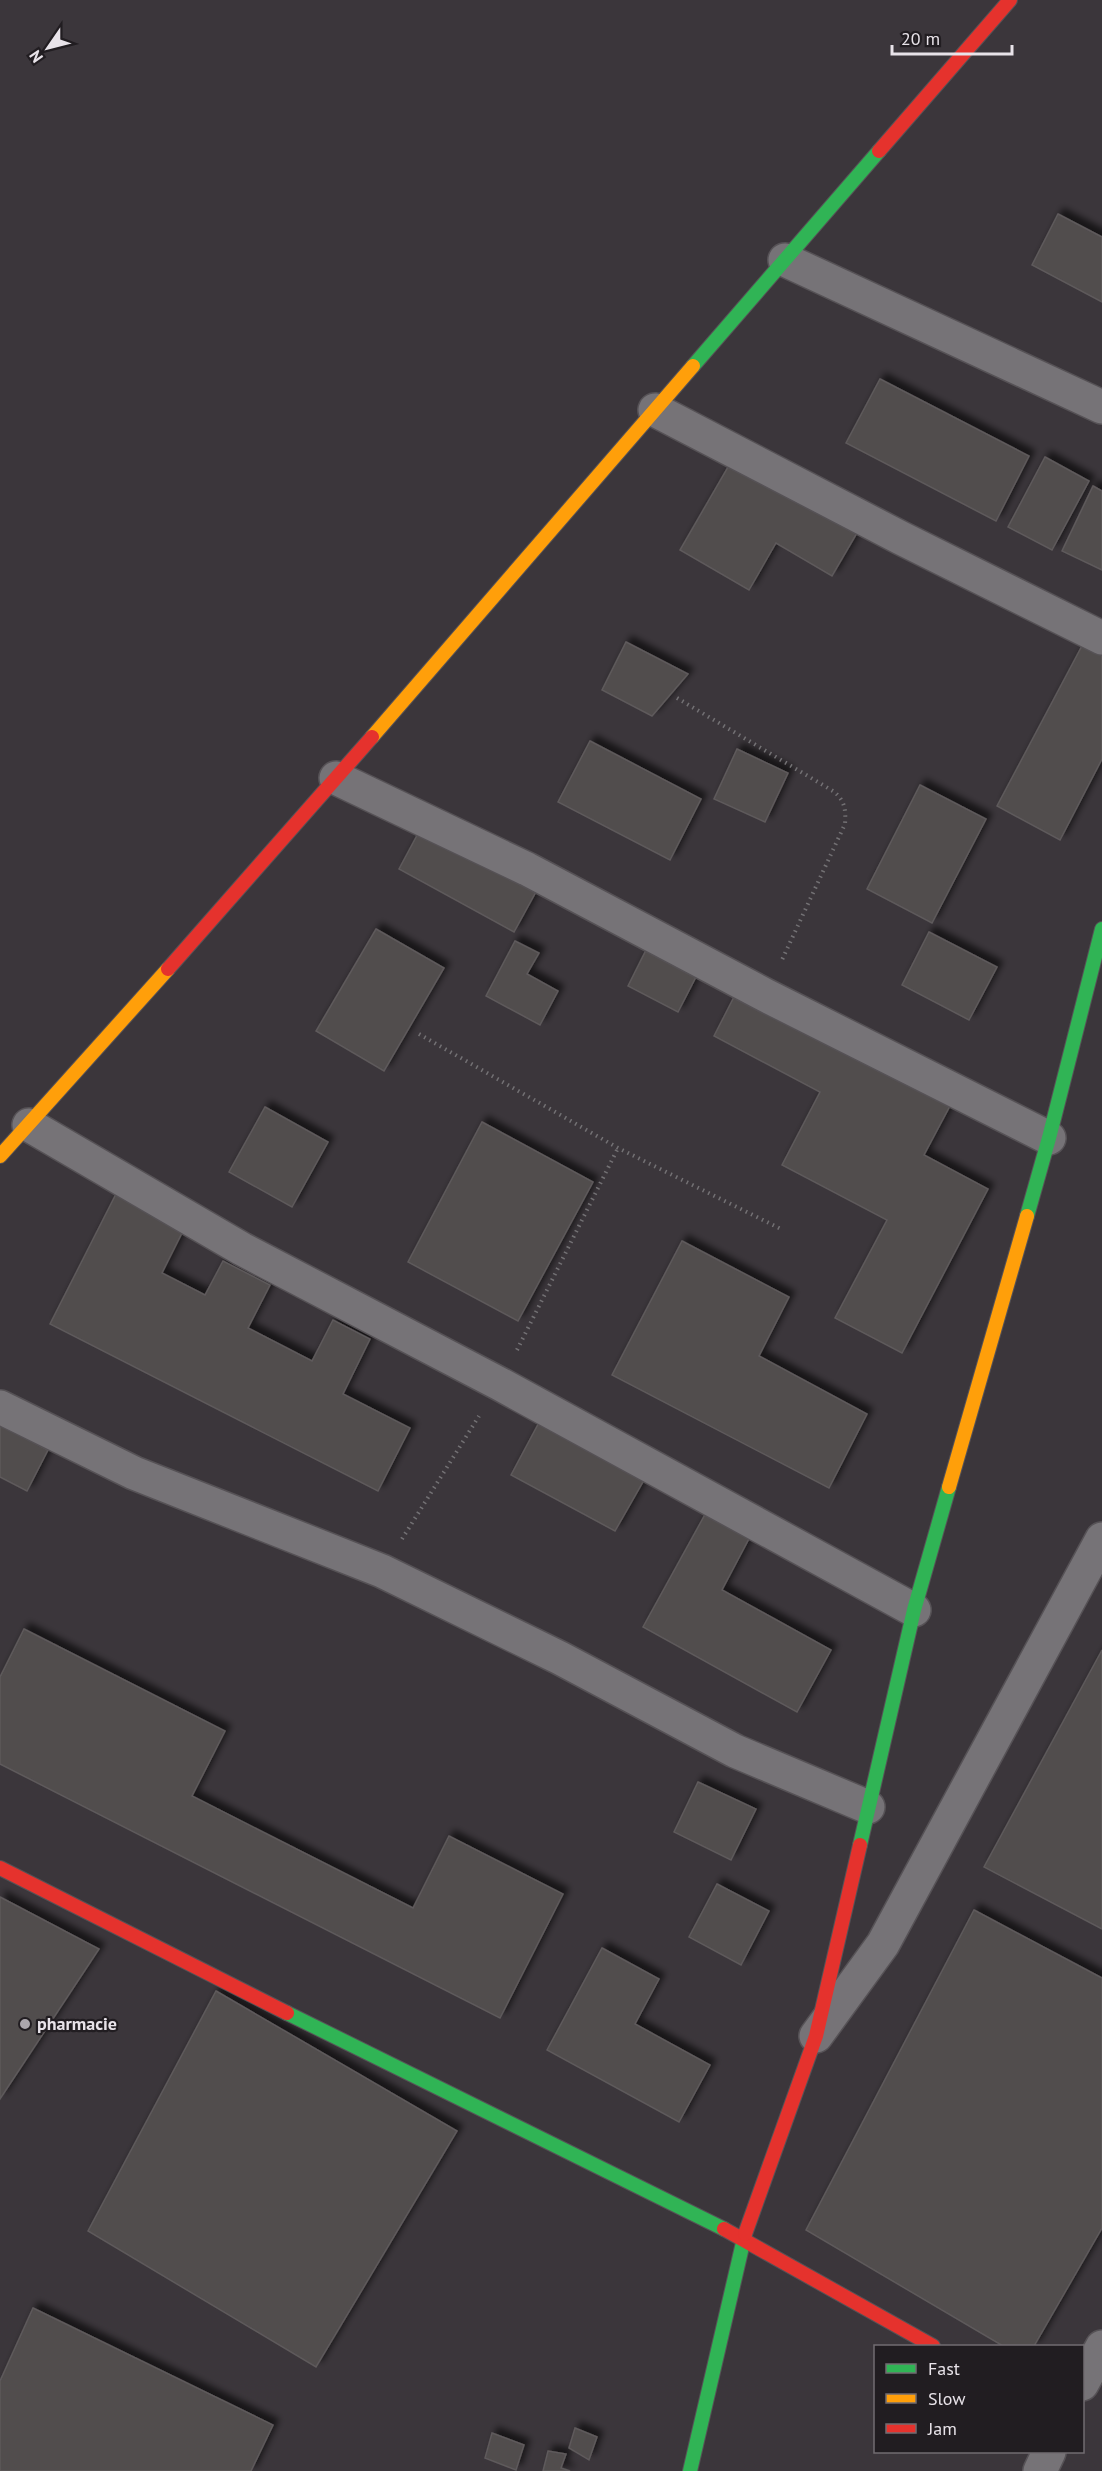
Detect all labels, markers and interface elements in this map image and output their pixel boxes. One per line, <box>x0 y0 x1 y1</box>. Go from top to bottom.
north arrow <box>18 18 78 78</box>
scale bar <box>892 18 1012 56</box>
text: 20 m <box>901 27 940 50</box>
text: N <box>25 47 47 67</box>
place label: pharmacie <box>37 2012 117 2035</box>
marker: pharmacie <box>18 2017 32 2031</box>
legend <box>874 2345 1084 2453</box>
text: Fast <box>928 2357 960 2380</box>
text: Slow <box>928 2387 966 2410</box>
text: Jam <box>927 2417 957 2440</box>

